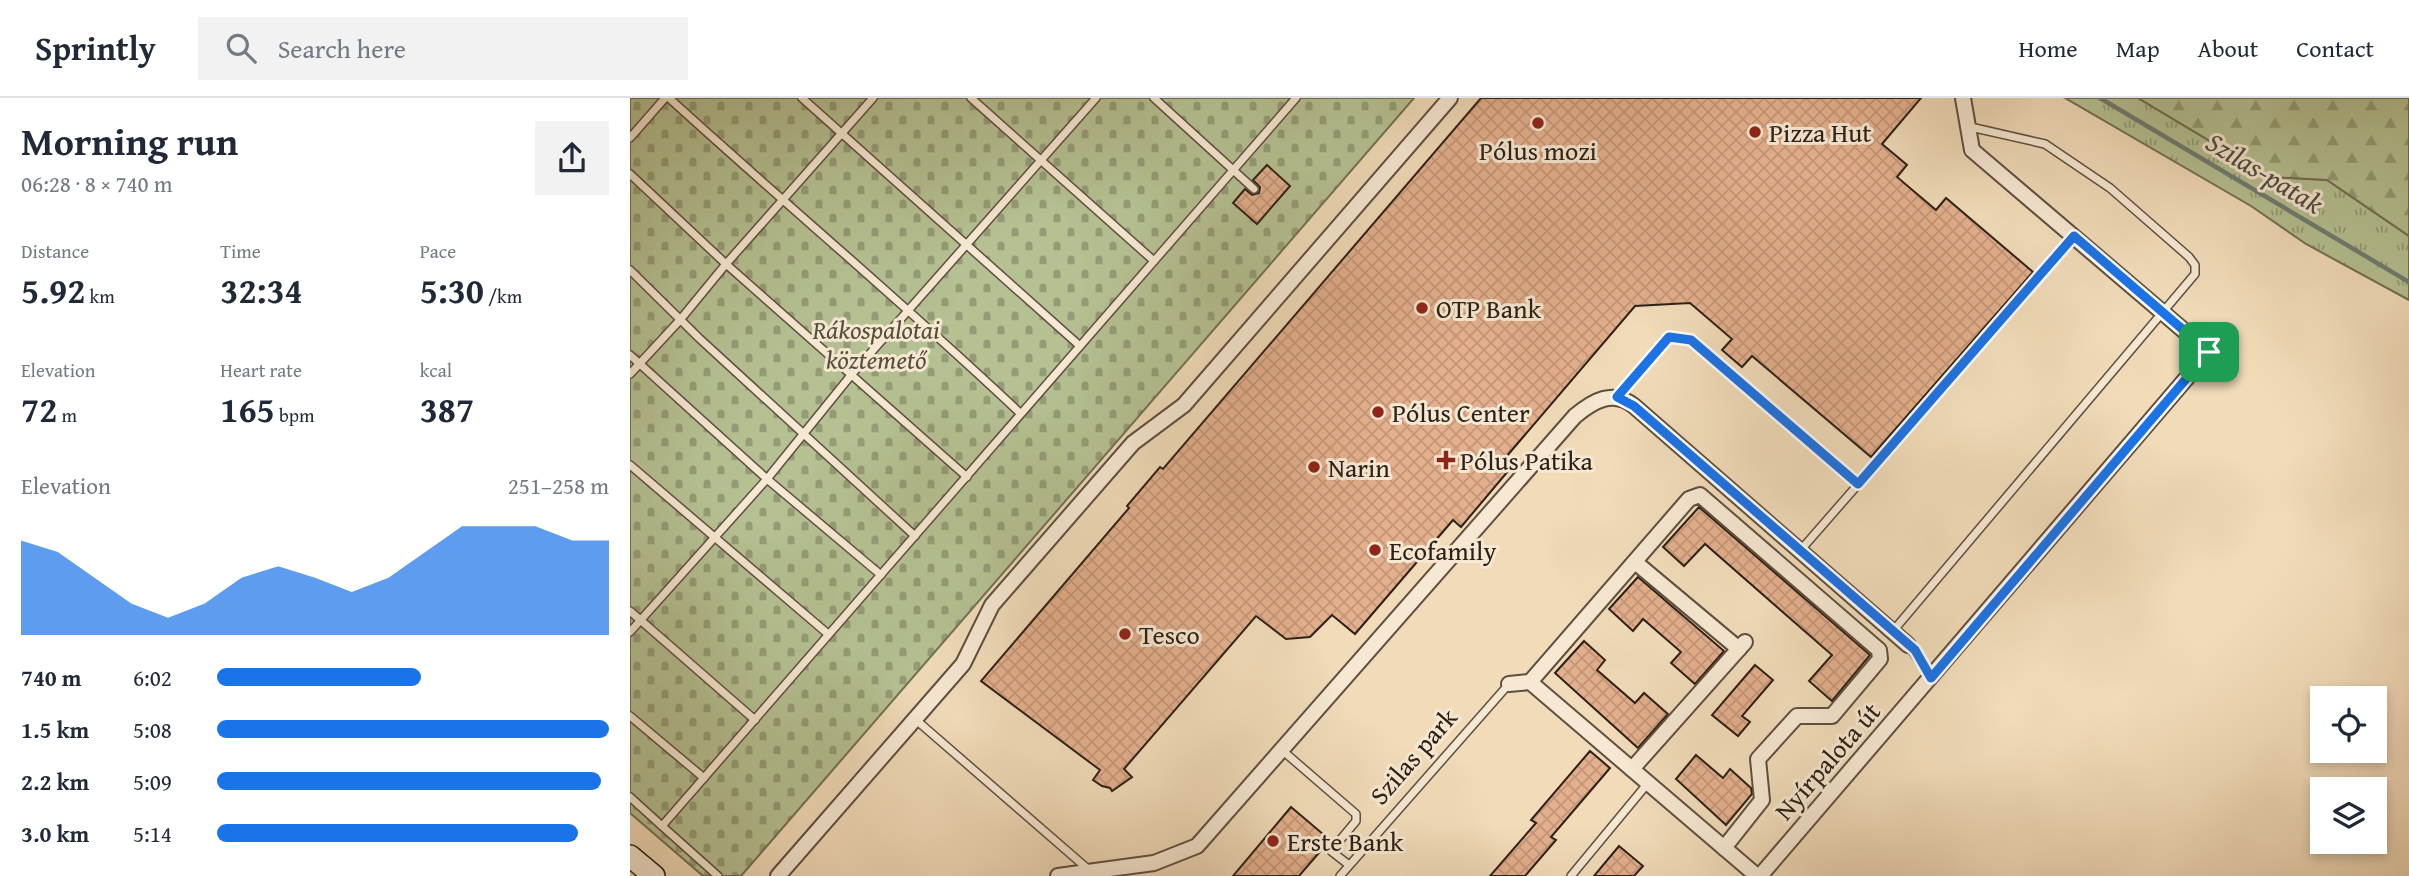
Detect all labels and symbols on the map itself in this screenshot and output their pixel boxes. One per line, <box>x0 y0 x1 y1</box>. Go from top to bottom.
place label: Pizza Hut <box>1769 113 1872 152</box>
marker: Pólus mozi <box>1530 115 1546 131</box>
water label: Szilas-patak <box>2199 121 2332 223</box>
marker: Pizza Hut <box>1747 124 1763 140</box>
place label: Pólus mozi <box>1479 131 1597 170</box>
place label: OTP Bank <box>1436 289 1542 328</box>
marker: OTP Bank <box>1414 300 1430 316</box>
park label: Rákospalotai köztemető <box>811 310 940 379</box>
pin <box>2179 322 2239 382</box>
place label: Pólus Center <box>1392 393 1530 432</box>
marker: Pólus Center <box>1370 404 1386 420</box>
place label: Pólus Patika <box>1460 441 1594 480</box>
place label: Narin <box>1328 448 1390 487</box>
marker: Pólus Patika <box>1438 452 1454 468</box>
marker: Narin <box>1306 459 1322 475</box>
place label: Ecofamily <box>1389 531 1496 570</box>
marker: Ecofamily <box>1367 542 1383 558</box>
place label: Tesco <box>1139 615 1200 654</box>
marker: Tesco <box>1117 626 1133 642</box>
street label: Nyírpalota út <box>1765 693 1889 829</box>
street label: Szilas park <box>1360 698 1467 813</box>
place label: Erste Bank <box>1287 822 1404 861</box>
marker: Erste Bank <box>1265 833 1281 849</box>

